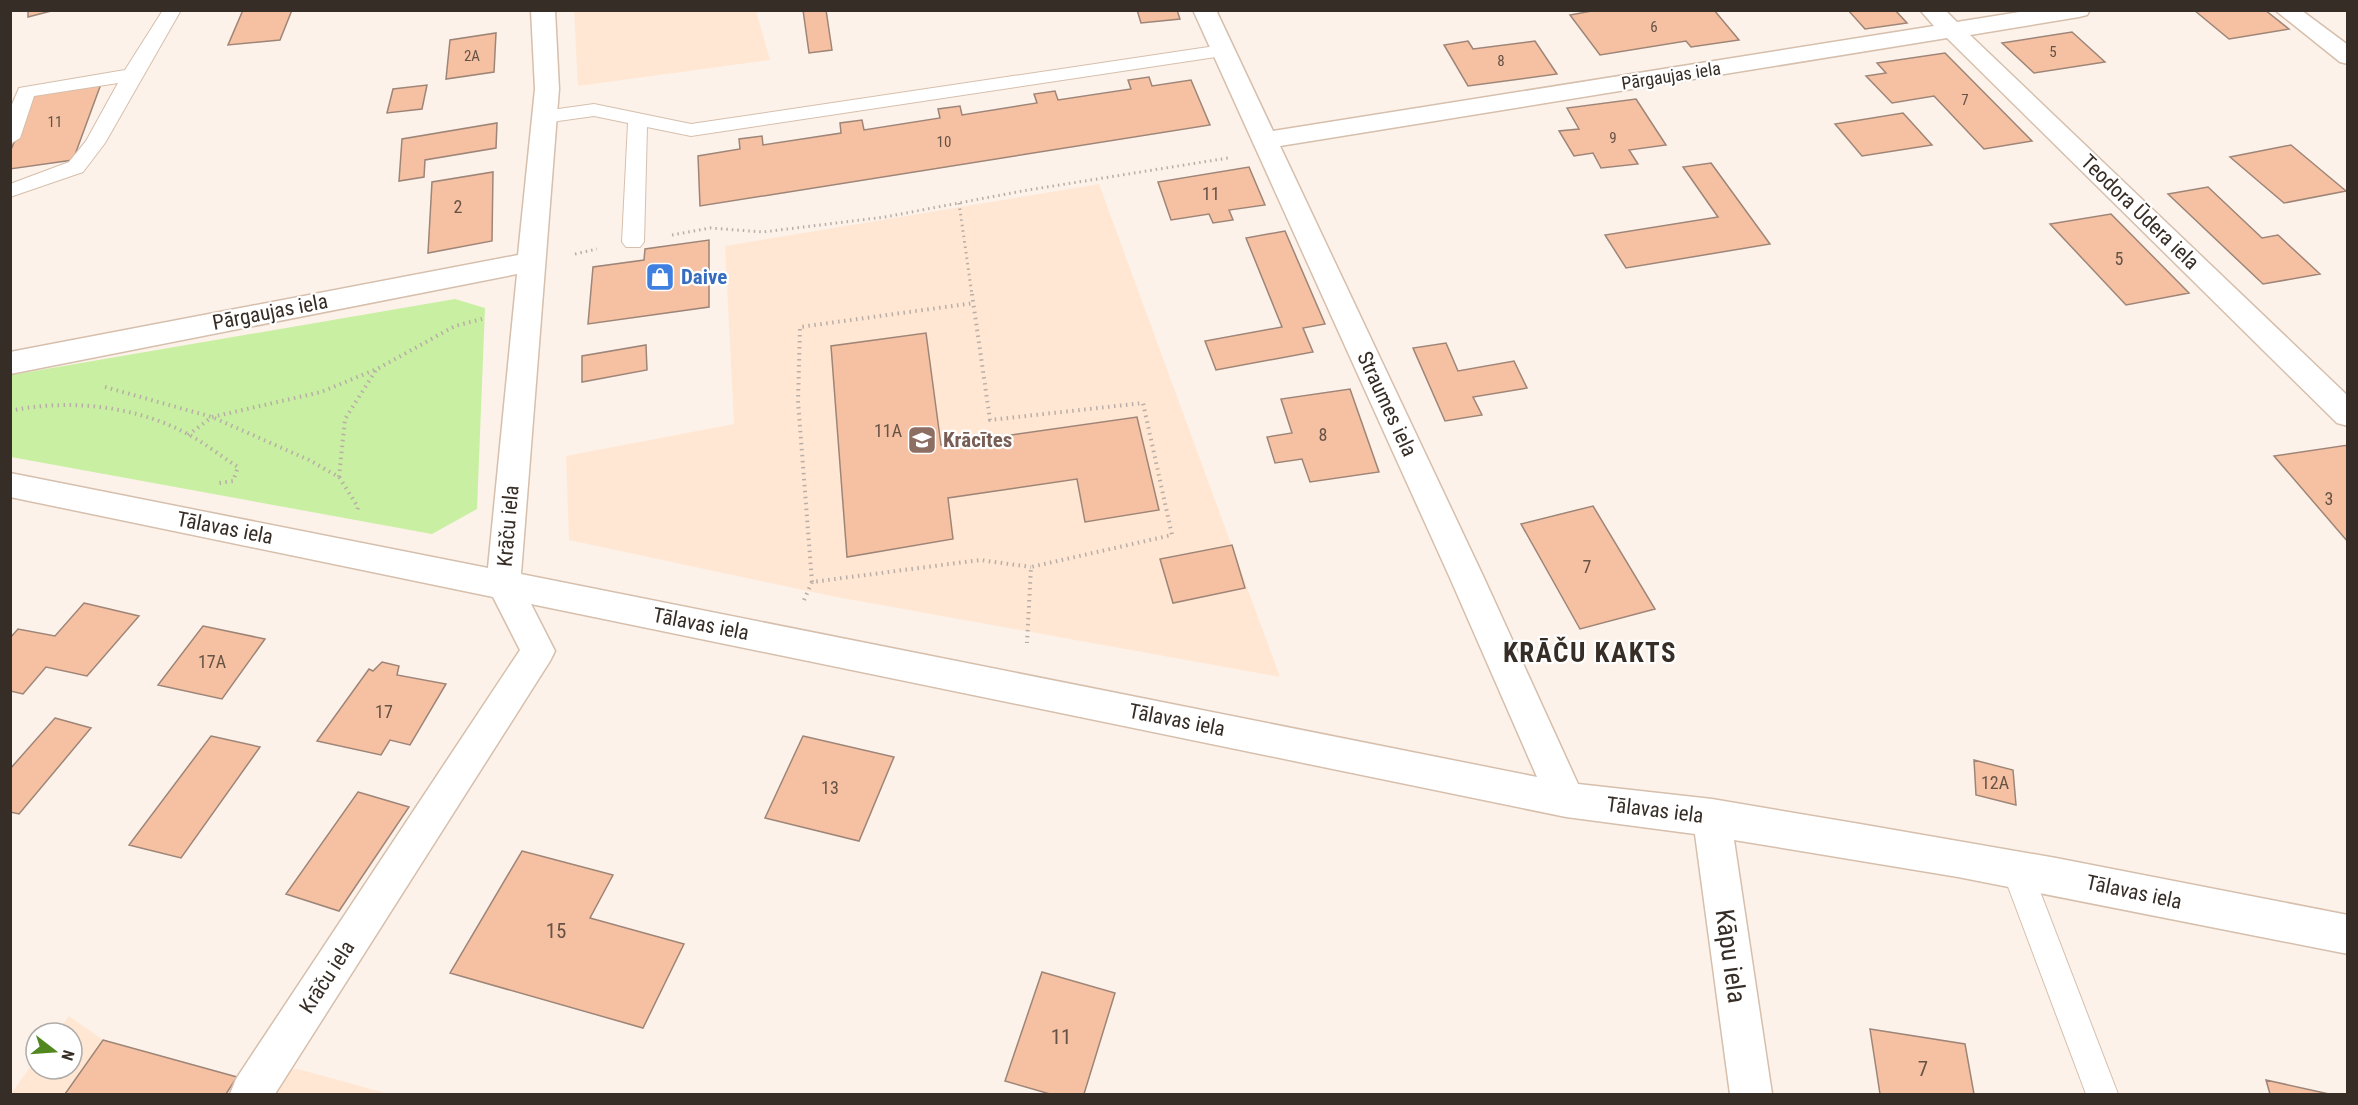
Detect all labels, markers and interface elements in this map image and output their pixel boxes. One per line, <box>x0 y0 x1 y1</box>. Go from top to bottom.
house number: 6 <box>1650 18 1658 36</box>
house number: 5 <box>2049 43 2057 61</box>
house number: 2A <box>464 47 480 65</box>
house number: 8 <box>1497 52 1505 70</box>
street label: Pārgaujas iela <box>1620 57 1722 94</box>
house number: 7 <box>1961 91 1969 109</box>
house number: 11 <box>48 113 62 131</box>
house number: 9 <box>1609 129 1617 147</box>
house number: 10 <box>937 133 951 151</box>
street label: Teodora Ūdera iela <box>2076 150 2204 274</box>
house number: 11 <box>1202 183 1220 204</box>
house number: 2 <box>454 196 463 217</box>
house number: 5 <box>2115 248 2124 269</box>
shop icon: Daive <box>644 261 676 293</box>
place label: Daive <box>681 265 727 289</box>
street label: Pārgaujas iela <box>210 289 330 335</box>
street label: Straumes iela <box>1352 348 1422 460</box>
house number: 11A <box>874 420 903 441</box>
school or university icon: Krācītes <box>906 424 938 456</box>
house number: 8 <box>1319 424 1327 445</box>
place label: Krācītes <box>943 428 1012 452</box>
street label: Krāču iela <box>492 484 524 568</box>
house number: 3 <box>2325 488 2333 509</box>
street label: Tālavas iela <box>175 507 275 549</box>
house number: 7 <box>1583 556 1592 577</box>
street label: Tālavas iela <box>651 603 751 645</box>
district label: KRĀČU KAKTS <box>1503 636 1677 669</box>
house number: 17A <box>198 651 227 672</box>
street label: Tālavas iela <box>1127 699 1227 741</box>
house number: 17 <box>375 701 393 722</box>
house number: 12A <box>1981 772 2010 793</box>
house number: 13 <box>821 777 839 798</box>
street label: Tālavas iela <box>1605 792 1705 828</box>
street label: Tālavas iela <box>2084 870 2184 914</box>
street label: Kāpu iela <box>1710 907 1752 1005</box>
house number: 15 <box>546 919 566 943</box>
street label: Krāču iela <box>295 936 359 1018</box>
north arrow <box>24 1021 84 1081</box>
house number: 11 <box>1051 1025 1071 1049</box>
text: N <box>57 1048 78 1063</box>
house number: 7 <box>1918 1057 1928 1081</box>

